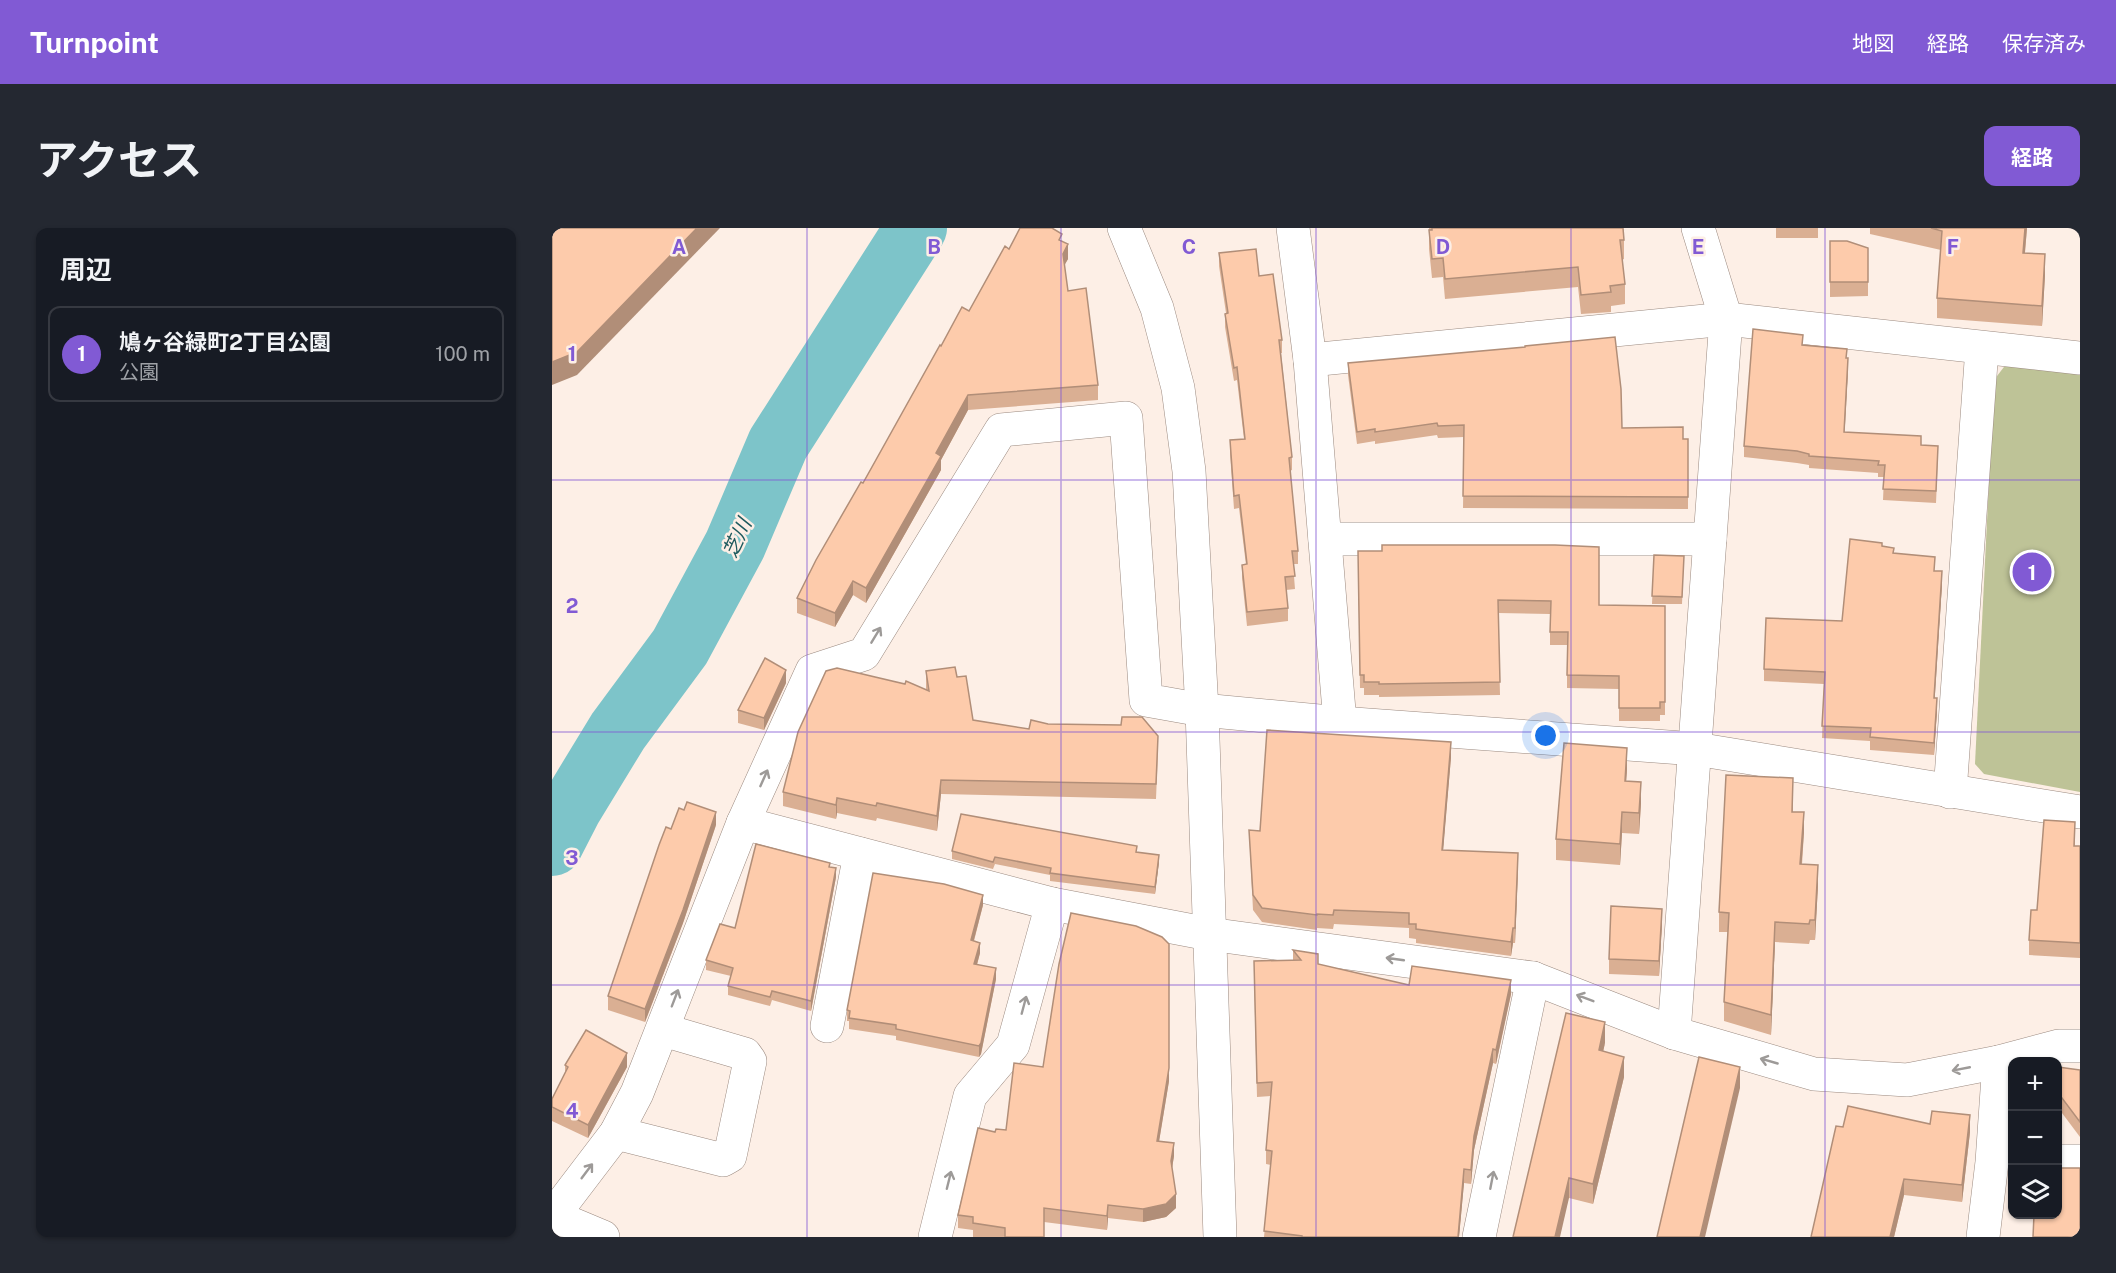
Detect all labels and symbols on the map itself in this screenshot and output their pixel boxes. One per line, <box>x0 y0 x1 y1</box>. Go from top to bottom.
text: A <box>672 235 686 259</box>
text: B <box>927 235 941 259</box>
text: C <box>1182 235 1196 259</box>
text: D <box>1436 235 1450 259</box>
text: E <box>1692 235 1704 259</box>
text: F <box>1947 235 1959 259</box>
text: 1 <box>568 342 576 366</box>
water label: 芝川 <box>718 513 757 561</box>
pin: 1 <box>2012 550 2052 594</box>
text: 2 <box>566 594 578 618</box>
one-way arrow <box>870 627 882 644</box>
your location <box>1531 721 1560 750</box>
one-way arrow <box>759 769 770 787</box>
text: 3 <box>565 846 579 870</box>
one-way arrow <box>1386 954 1405 965</box>
one-way arrow <box>670 989 681 1008</box>
one-way arrow <box>1576 992 1595 1003</box>
one-way arrow <box>1019 996 1030 1015</box>
one-way arrow <box>1760 1055 1779 1066</box>
one-way arrow <box>1952 1064 1972 1075</box>
text: 4 <box>565 1099 579 1123</box>
one-way arrow <box>581 1163 593 1179</box>
one-way arrow <box>943 1171 955 1190</box>
one-way arrow <box>1486 1171 1498 1190</box>

